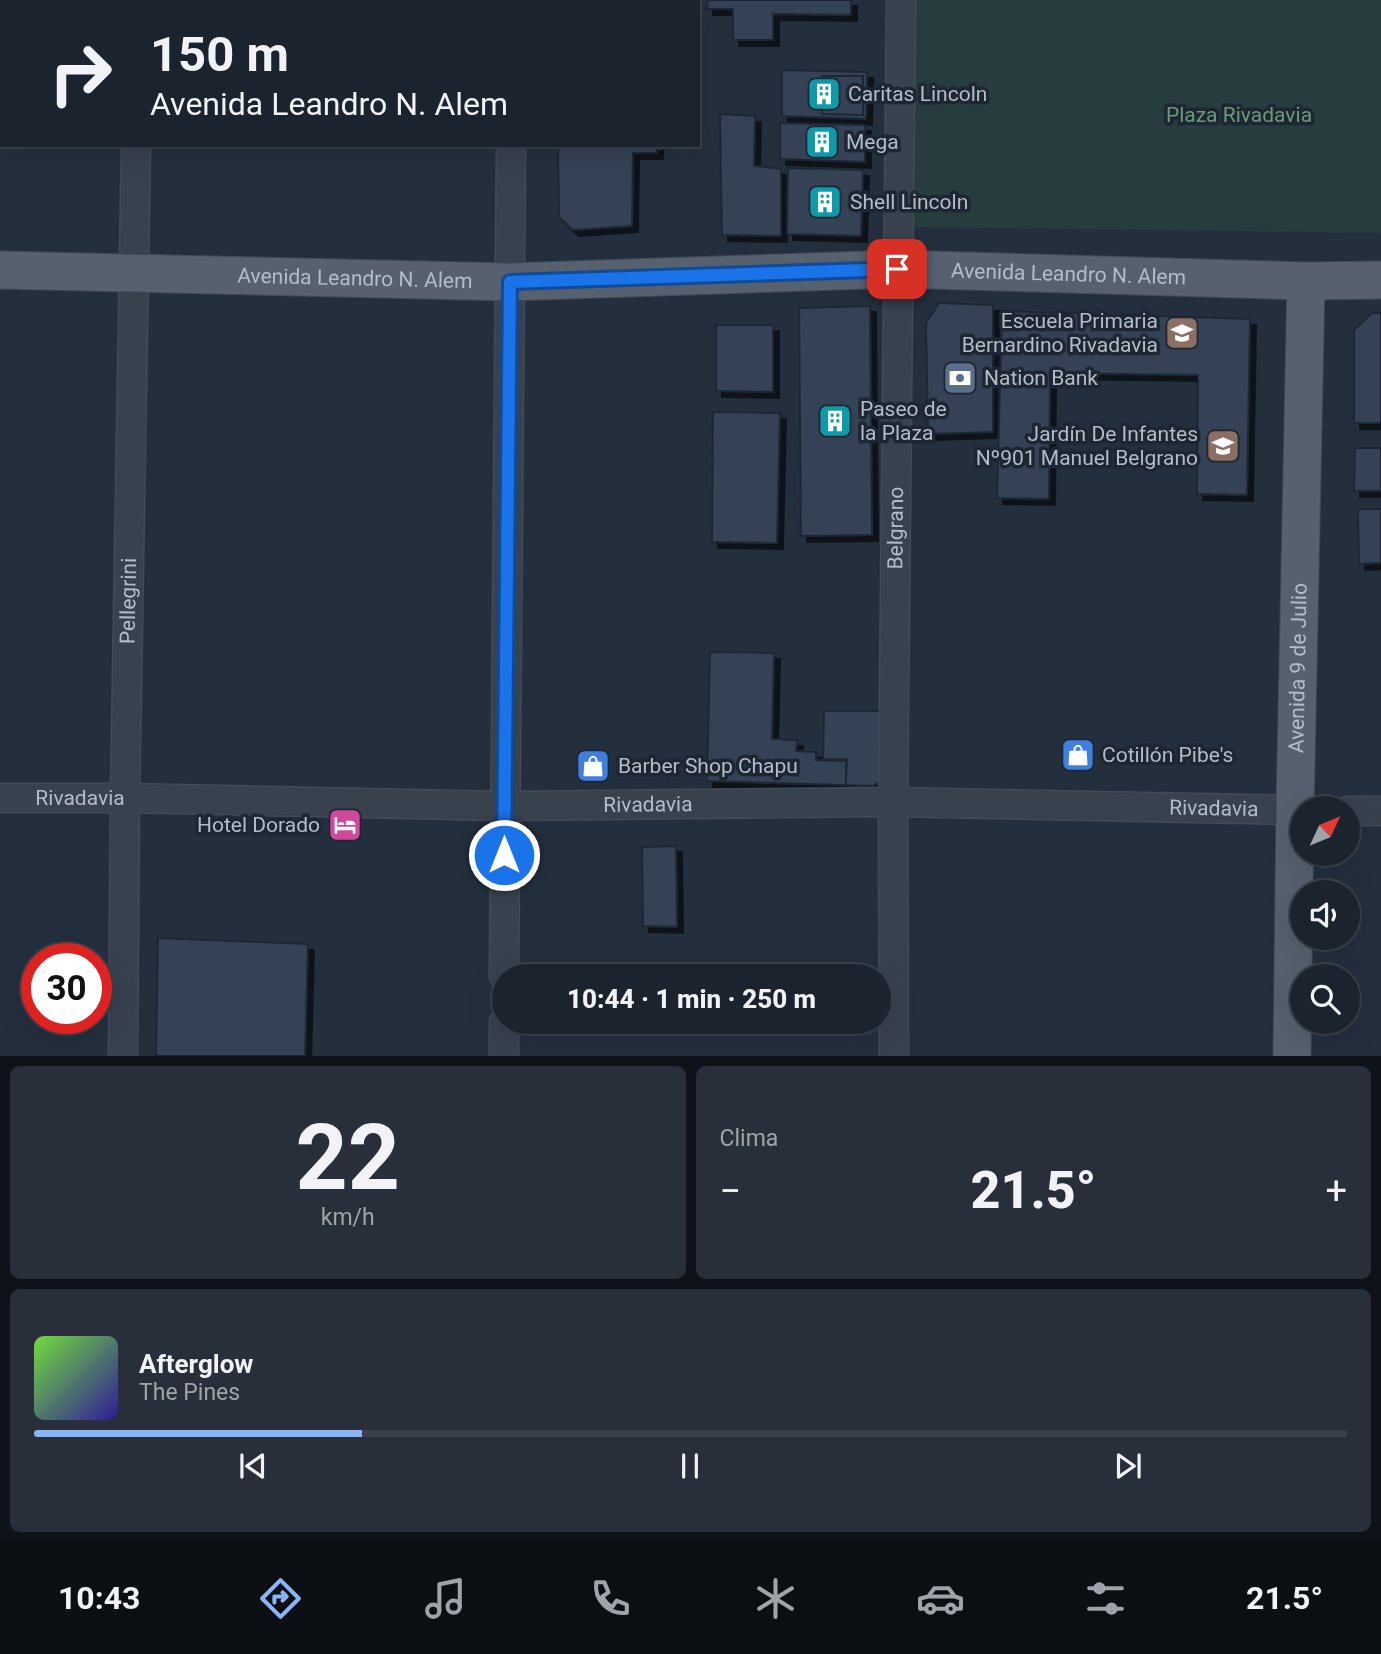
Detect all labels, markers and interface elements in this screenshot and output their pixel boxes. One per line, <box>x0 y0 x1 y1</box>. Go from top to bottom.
text: 150 m <box>150 26 289 83</box>
icon: right <box>35 28 126 119</box>
building icon: Caritas Lincoln <box>805 75 843 113</box>
place label: Caritas Lincoln <box>848 82 987 106</box>
text: Avenida Leandro N. Alem <box>150 85 508 123</box>
park label: Plaza Rivadavia <box>1166 103 1312 127</box>
building icon: Mega <box>803 123 841 161</box>
place label: Mega <box>846 130 899 154</box>
building icon: Shell Lincoln <box>806 183 844 221</box>
place label: Shell Lincoln <box>850 190 968 214</box>
pin <box>867 239 927 299</box>
icon: arrive <box>878 250 916 288</box>
street label: Avenida Leandro N. Alem <box>951 259 1186 289</box>
street label: Avenida Leandro N. Alem <box>237 264 473 293</box>
place label: Escuela Primaria Bernardino Rivadavia <box>962 309 1158 357</box>
school or university icon: Escuela Primaria Bernardino Rivadavia <box>1163 314 1201 352</box>
bank icon: Nation Bank <box>941 359 979 397</box>
place label: Nation Bank <box>984 366 1098 390</box>
place label: Paseo de la Plaza <box>860 397 947 445</box>
building icon: Paseo de la Plaza <box>816 402 854 440</box>
place label: Jardín De Infantes Nº901 Manuel Belgrano <box>976 422 1198 470</box>
school or university icon: Jardín De Infantes Nº901 Manuel Belgrano <box>1204 427 1242 465</box>
street label: Belgrano <box>883 486 908 570</box>
street label: Pellegrini <box>116 558 141 644</box>
street label: Avenida 9 de Julio <box>1284 583 1312 753</box>
shop icon: Cotillón Pibe's <box>1059 736 1097 774</box>
place label: Cotillón Pibe's <box>1102 743 1233 767</box>
shop icon: Barber Shop Chapu <box>574 747 612 785</box>
place label: Barber Shop Chapu <box>618 754 798 778</box>
street label: Rivadavia <box>35 786 125 810</box>
street label: Rivadavia <box>603 792 693 817</box>
street label: Rivadavia <box>1169 795 1259 821</box>
north arrow <box>1290 796 1360 866</box>
map controls <box>1290 796 1360 1034</box>
hotel icon: Hotel Dorado <box>326 806 364 844</box>
place label: Hotel Dorado <box>197 813 320 837</box>
position arrow <box>467 818 541 892</box>
button: sound <box>1290 880 1360 950</box>
speed limit sign: 30 <box>21 943 112 1034</box>
button: search <box>1290 964 1360 1034</box>
text: 10:44 · 1 min · 250 m <box>567 984 816 1014</box>
text: 22 <box>296 1105 400 1211</box>
text: Clima <box>720 1125 778 1152</box>
text: 21.5° <box>970 1160 1096 1221</box>
text: − <box>720 1169 741 1213</box>
text: + <box>1325 1169 1347 1213</box>
text: km/h <box>321 1204 375 1231</box>
text: Afterglow <box>139 1349 253 1379</box>
text: The Pines <box>139 1379 240 1406</box>
icon: previous <box>234 1447 272 1485</box>
icon: pause <box>671 1447 709 1485</box>
icon: next <box>1109 1447 1147 1485</box>
icon: directions <box>256 1574 305 1623</box>
icon: music <box>421 1574 470 1623</box>
icon: phone <box>586 1574 635 1623</box>
icon: climate <box>751 1574 800 1623</box>
icon: car <box>916 1574 965 1623</box>
icon: filters <box>1081 1574 1130 1623</box>
text: 10:43 <box>58 1579 140 1617</box>
text: 21.5° <box>1246 1579 1323 1617</box>

